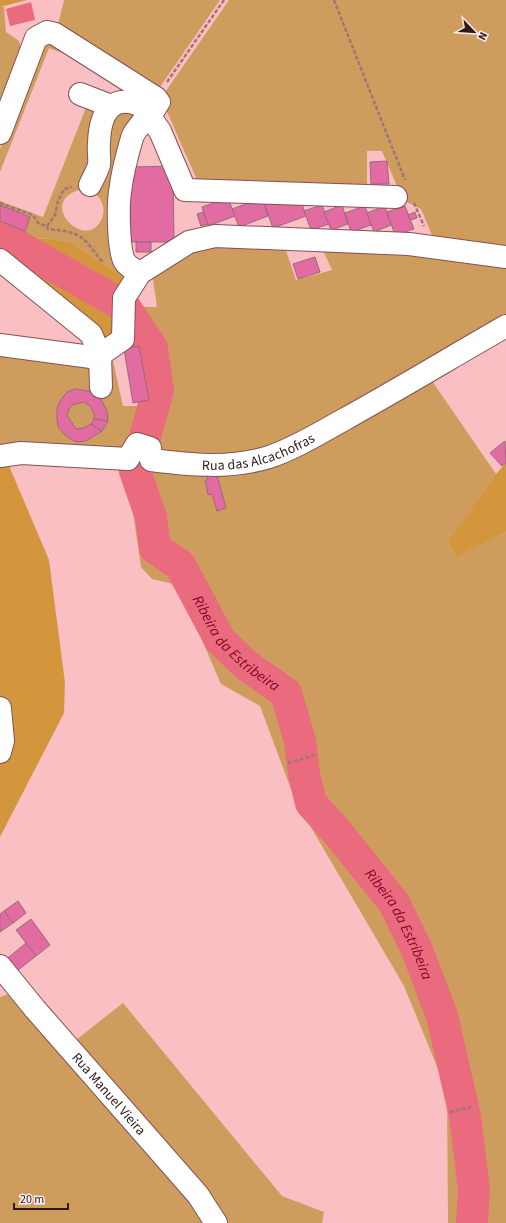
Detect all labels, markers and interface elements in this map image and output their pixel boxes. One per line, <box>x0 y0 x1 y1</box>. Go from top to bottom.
north arrow <box>454 12 494 52</box>
text: N <box>474 30 491 43</box>
street label: Rua das Alcachofras <box>202 429 319 476</box>
water label: Ribeira da Estribeira <box>187 592 284 697</box>
water label: Ribeira da Estribeira <box>360 864 437 983</box>
street label: Rua Manuel Vieira <box>67 1049 150 1140</box>
scale bar <box>14 1185 68 1211</box>
text: 20 m <box>20 1191 44 1208</box>

